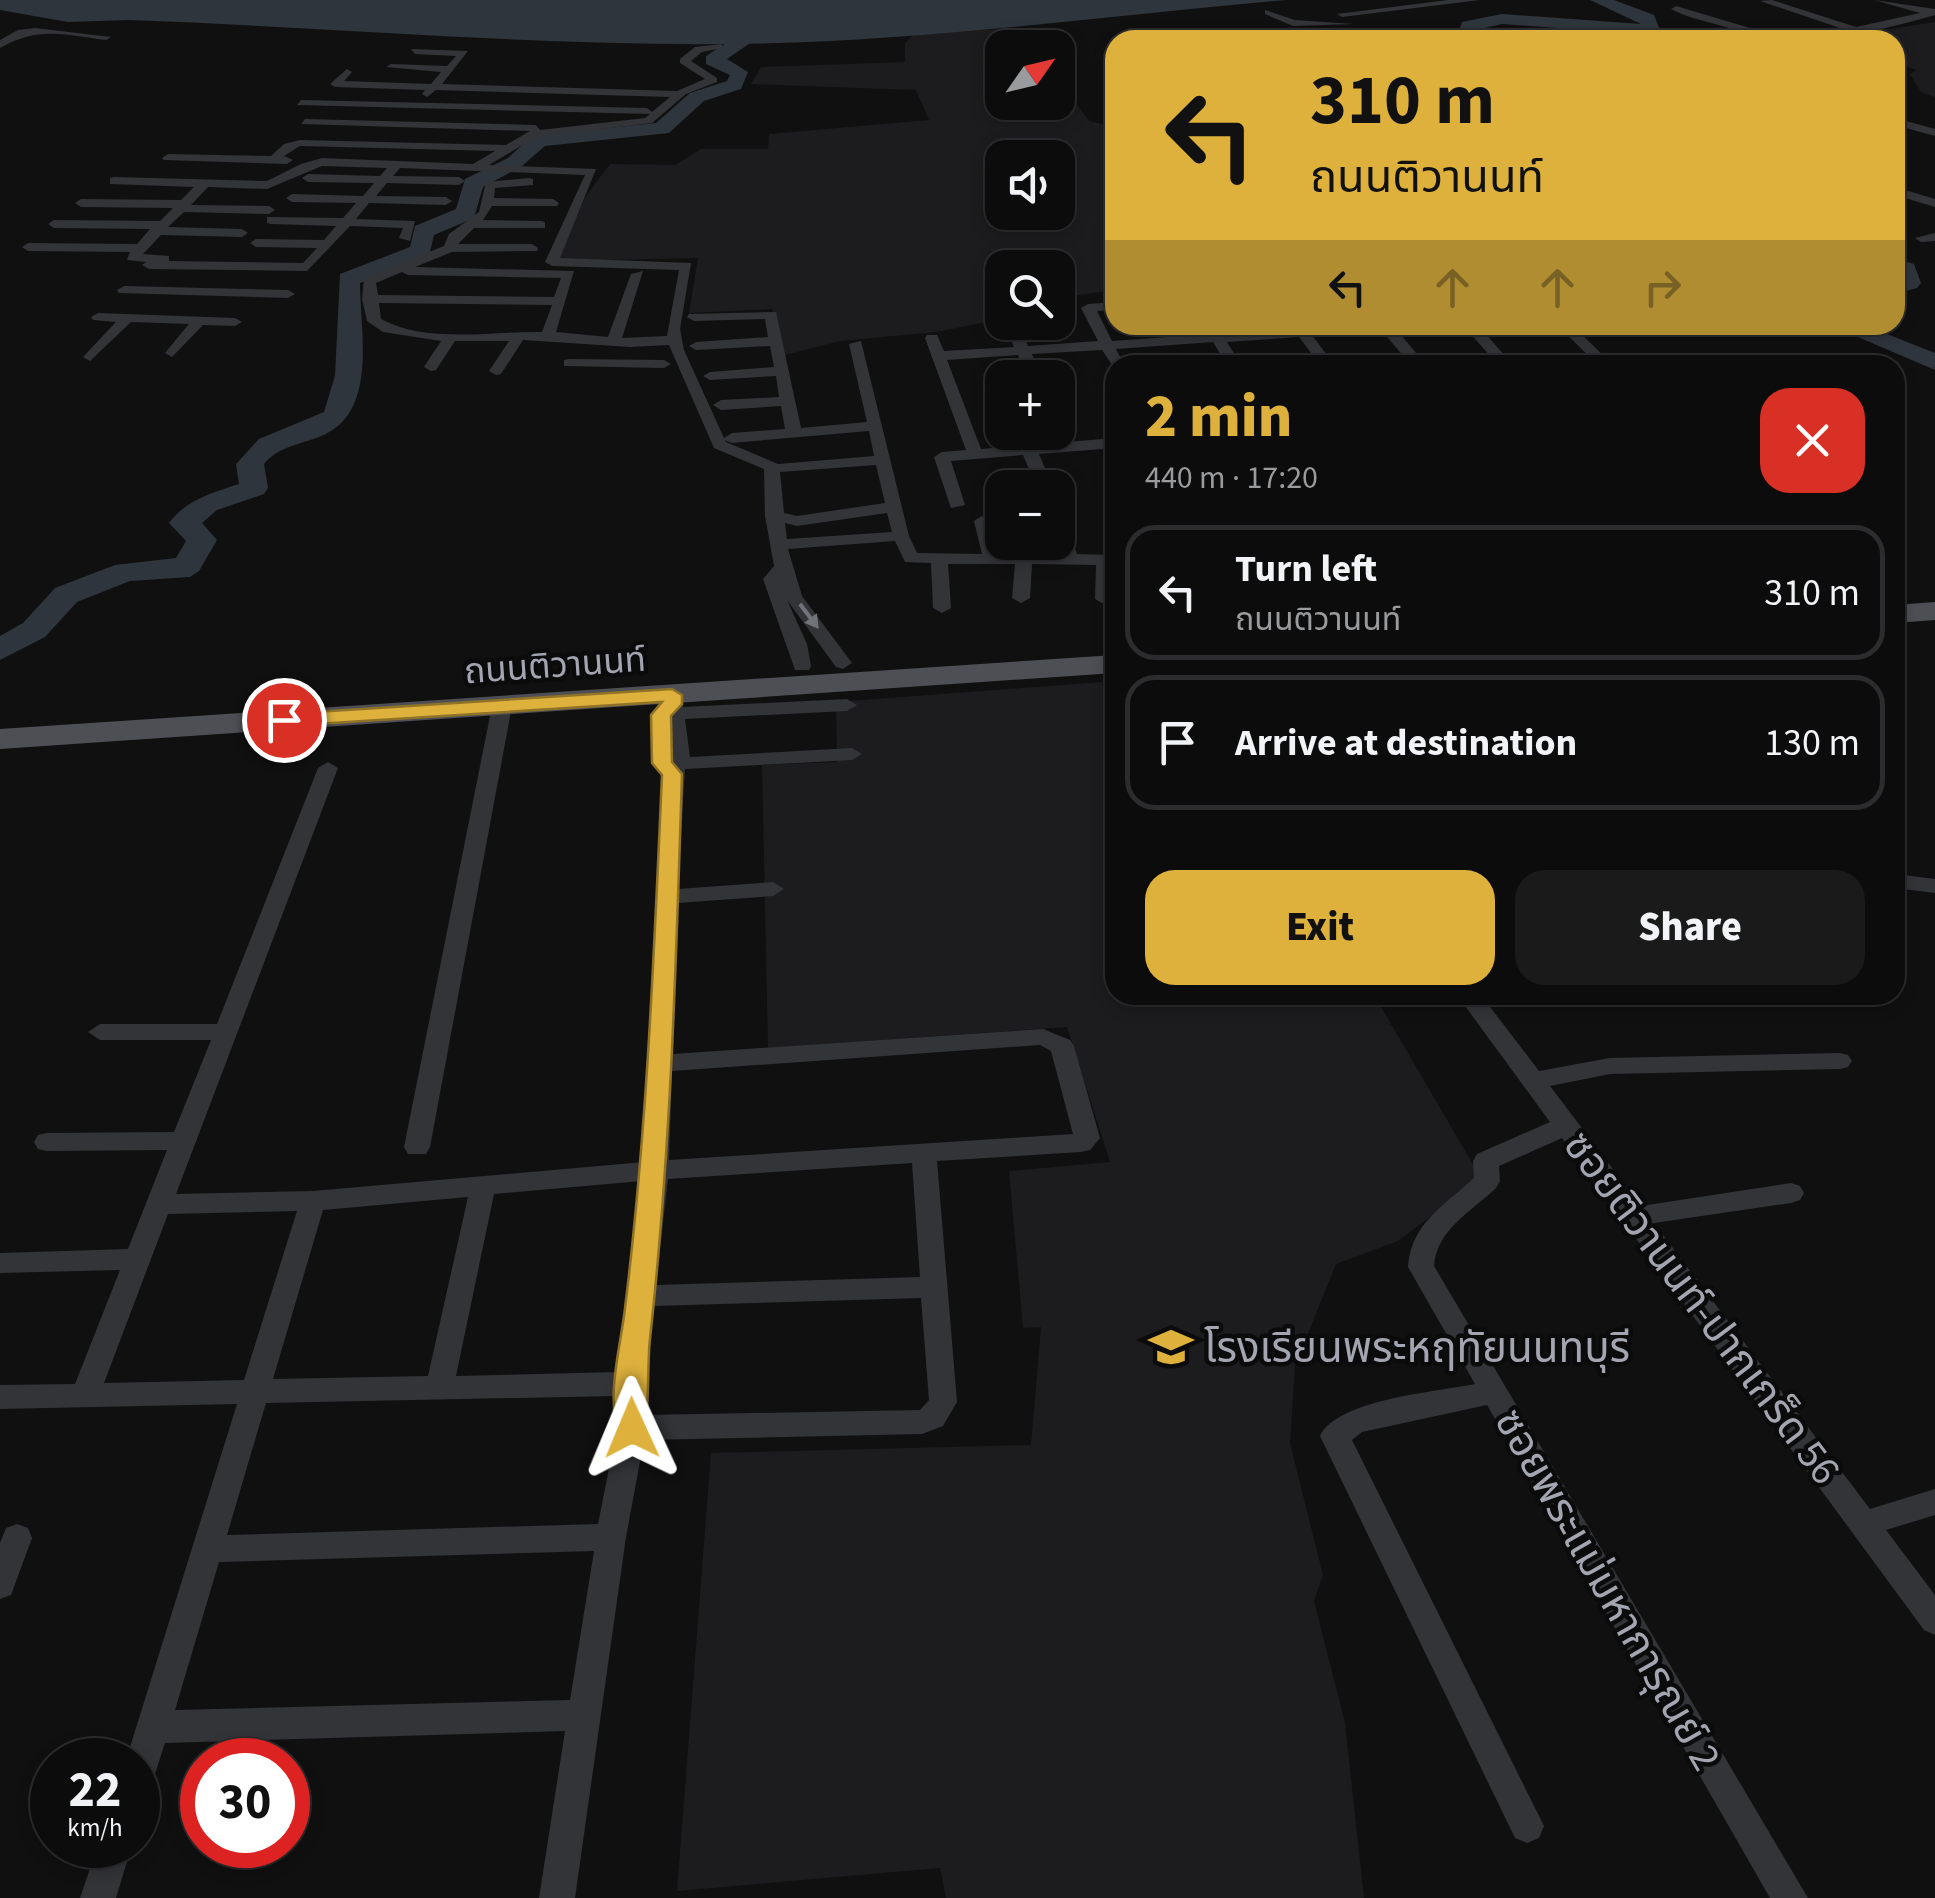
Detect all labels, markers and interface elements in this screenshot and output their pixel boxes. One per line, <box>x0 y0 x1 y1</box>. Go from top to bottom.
north arrow <box>985 30 1075 120</box>
map controls <box>985 30 1075 560</box>
text: 310 m <box>1310 51 1495 151</box>
icon: left <box>1145 70 1275 200</box>
button: sound <box>985 140 1075 230</box>
text: ถนนติวานนท์ <box>1310 146 1544 210</box>
button: search <box>985 250 1075 340</box>
icon: left <box>1320 260 1375 315</box>
icon: ahead <box>1425 260 1480 315</box>
icon: ahead <box>1530 260 1585 315</box>
icon: right <box>1635 260 1690 315</box>
button: + <box>985 360 1075 450</box>
text: 2 min <box>1145 375 1292 460</box>
button: close <box>1760 388 1865 493</box>
text: 440 m · 17:20 <box>1145 455 1318 501</box>
button: − <box>985 470 1075 560</box>
text: Turn left <box>1235 542 1377 596</box>
icon: left <box>1150 565 1205 620</box>
text: 310 m <box>1764 566 1860 620</box>
text: ถนนติวานนท์ <box>1235 597 1401 643</box>
one-way arrow <box>798 603 818 629</box>
street label: ถนนติวานนท์ <box>463 635 648 697</box>
pin <box>242 678 327 763</box>
icon: arrive <box>257 693 312 748</box>
icon: arrive <box>1150 715 1205 770</box>
text: Arrive at destination <box>1235 716 1577 770</box>
text: 130 m <box>1764 716 1860 770</box>
button: Exit <box>1145 870 1495 985</box>
button: Share <box>1515 870 1865 985</box>
street label: ซอยติวานนท์-ปากเกร็ด 56 <box>1548 1119 1854 1497</box>
place label: โรงเรียนพระหฤทัยนนทบุรี <box>1204 1319 1630 1379</box>
school or university icon: โรงเรียนพระหฤทัยนนทบุรี <box>1147 1323 1195 1371</box>
position arrow <box>580 1376 684 1480</box>
street label: ซอยพระแม่มหาการุณย์ 2 <box>1479 1398 1735 1782</box>
speed limit sign: 30 <box>180 1738 310 1868</box>
text: 22 <box>69 1755 121 1826</box>
text: km/h <box>67 1810 123 1846</box>

